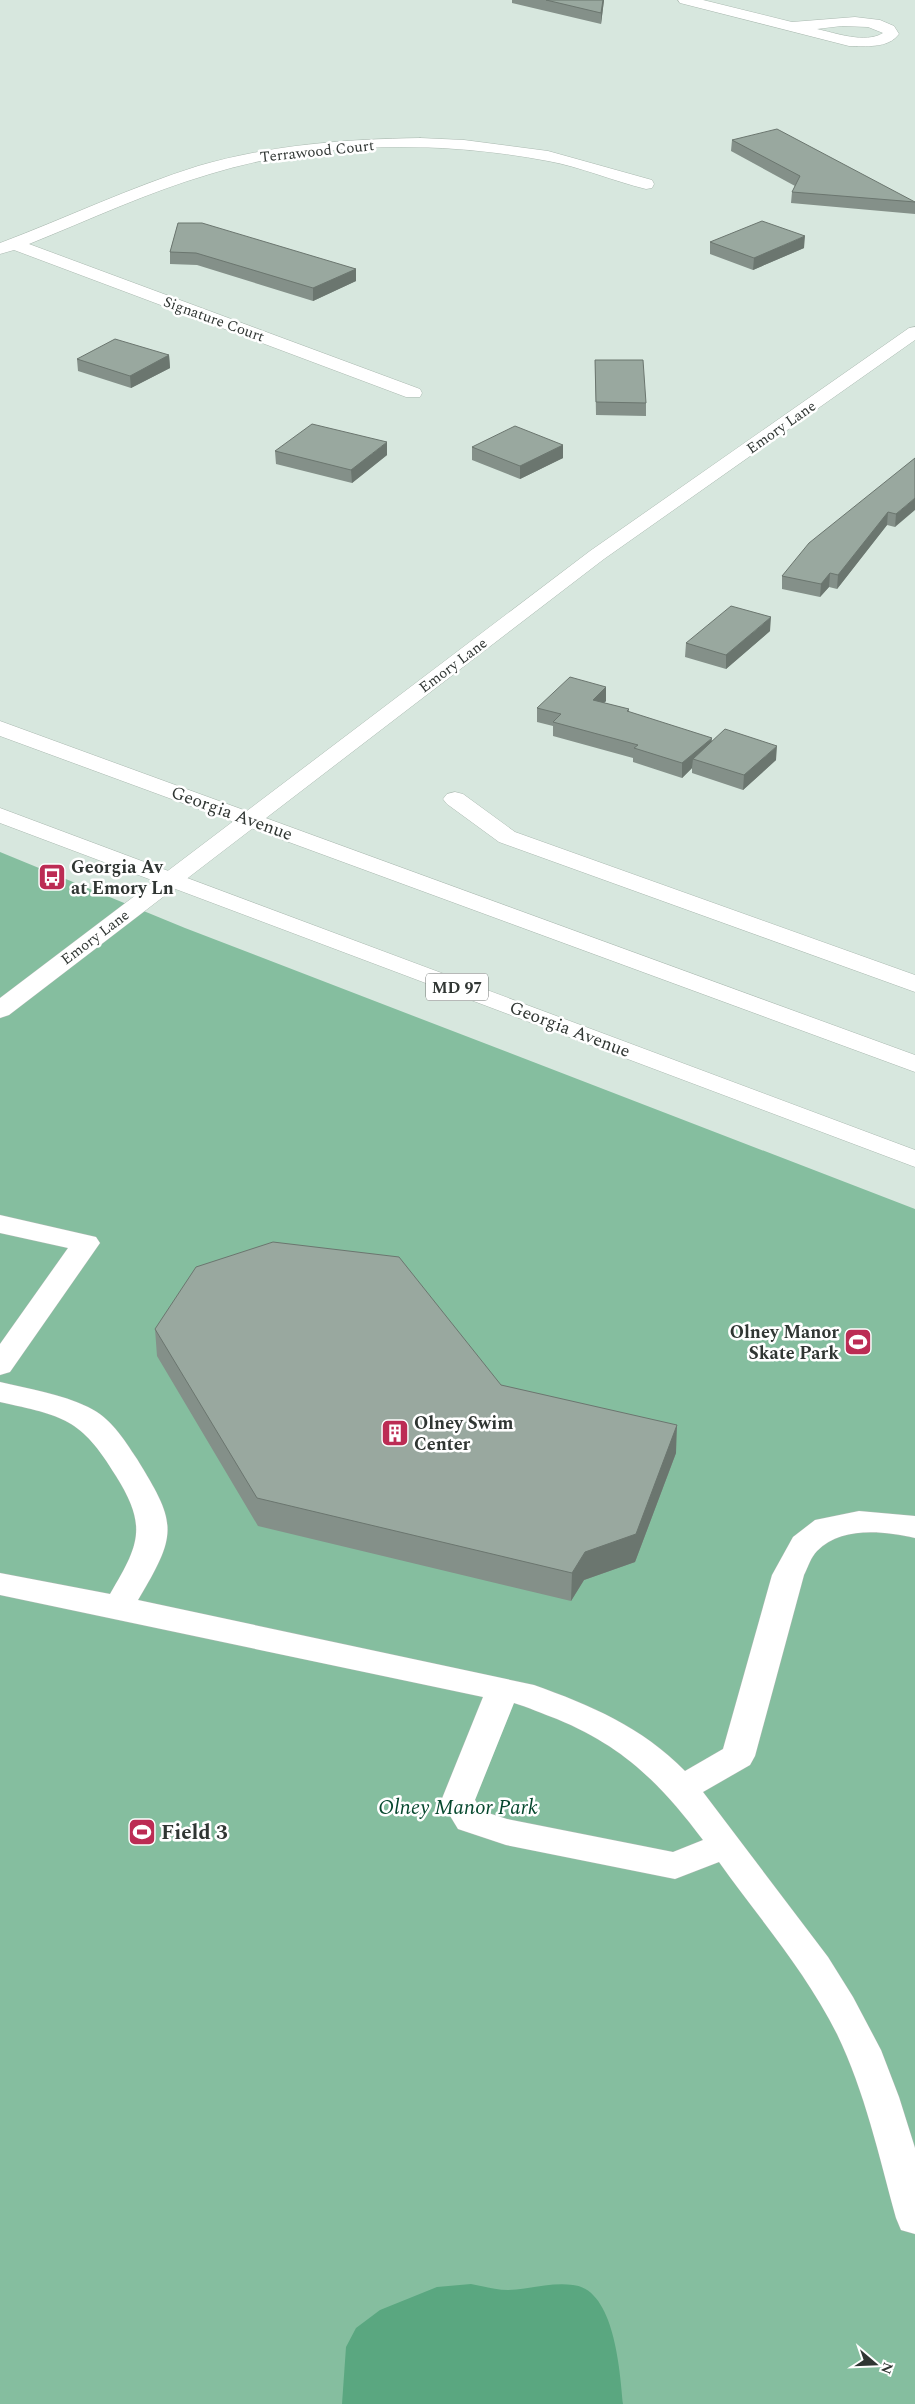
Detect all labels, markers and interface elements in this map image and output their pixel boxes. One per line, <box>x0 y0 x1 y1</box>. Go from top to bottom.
street label: Terrawood Court <box>259 134 375 169</box>
street label: Signature Court <box>160 291 268 348</box>
street label: Emory Lane <box>742 395 821 460</box>
street label: Emory Lane <box>414 632 492 699</box>
street label: Georgia Avenue <box>167 779 296 848</box>
place label: Georgia Av at Emory Ln <box>71 854 174 902</box>
bus stop icon: Georgia Av at Emory Ln <box>37 862 67 892</box>
street label: Emory Lane <box>56 904 134 971</box>
road number: MD 97 <box>426 974 488 1000</box>
street label: Georgia Avenue <box>505 994 634 1065</box>
place label: Olney Manor Skate Park <box>730 1319 839 1367</box>
sports icon: Olney Manor Skate Park <box>843 1327 873 1357</box>
place label: Olney Swim Center <box>414 1410 513 1458</box>
building icon: Olney Swim Center <box>380 1418 410 1448</box>
park label: Olney Manor Park <box>378 1792 538 1824</box>
sports icon: Field 3 <box>127 1817 157 1847</box>
place label: Field 3 <box>161 1817 228 1849</box>
north arrow <box>850 2339 900 2389</box>
text: N <box>875 2359 899 2377</box>

